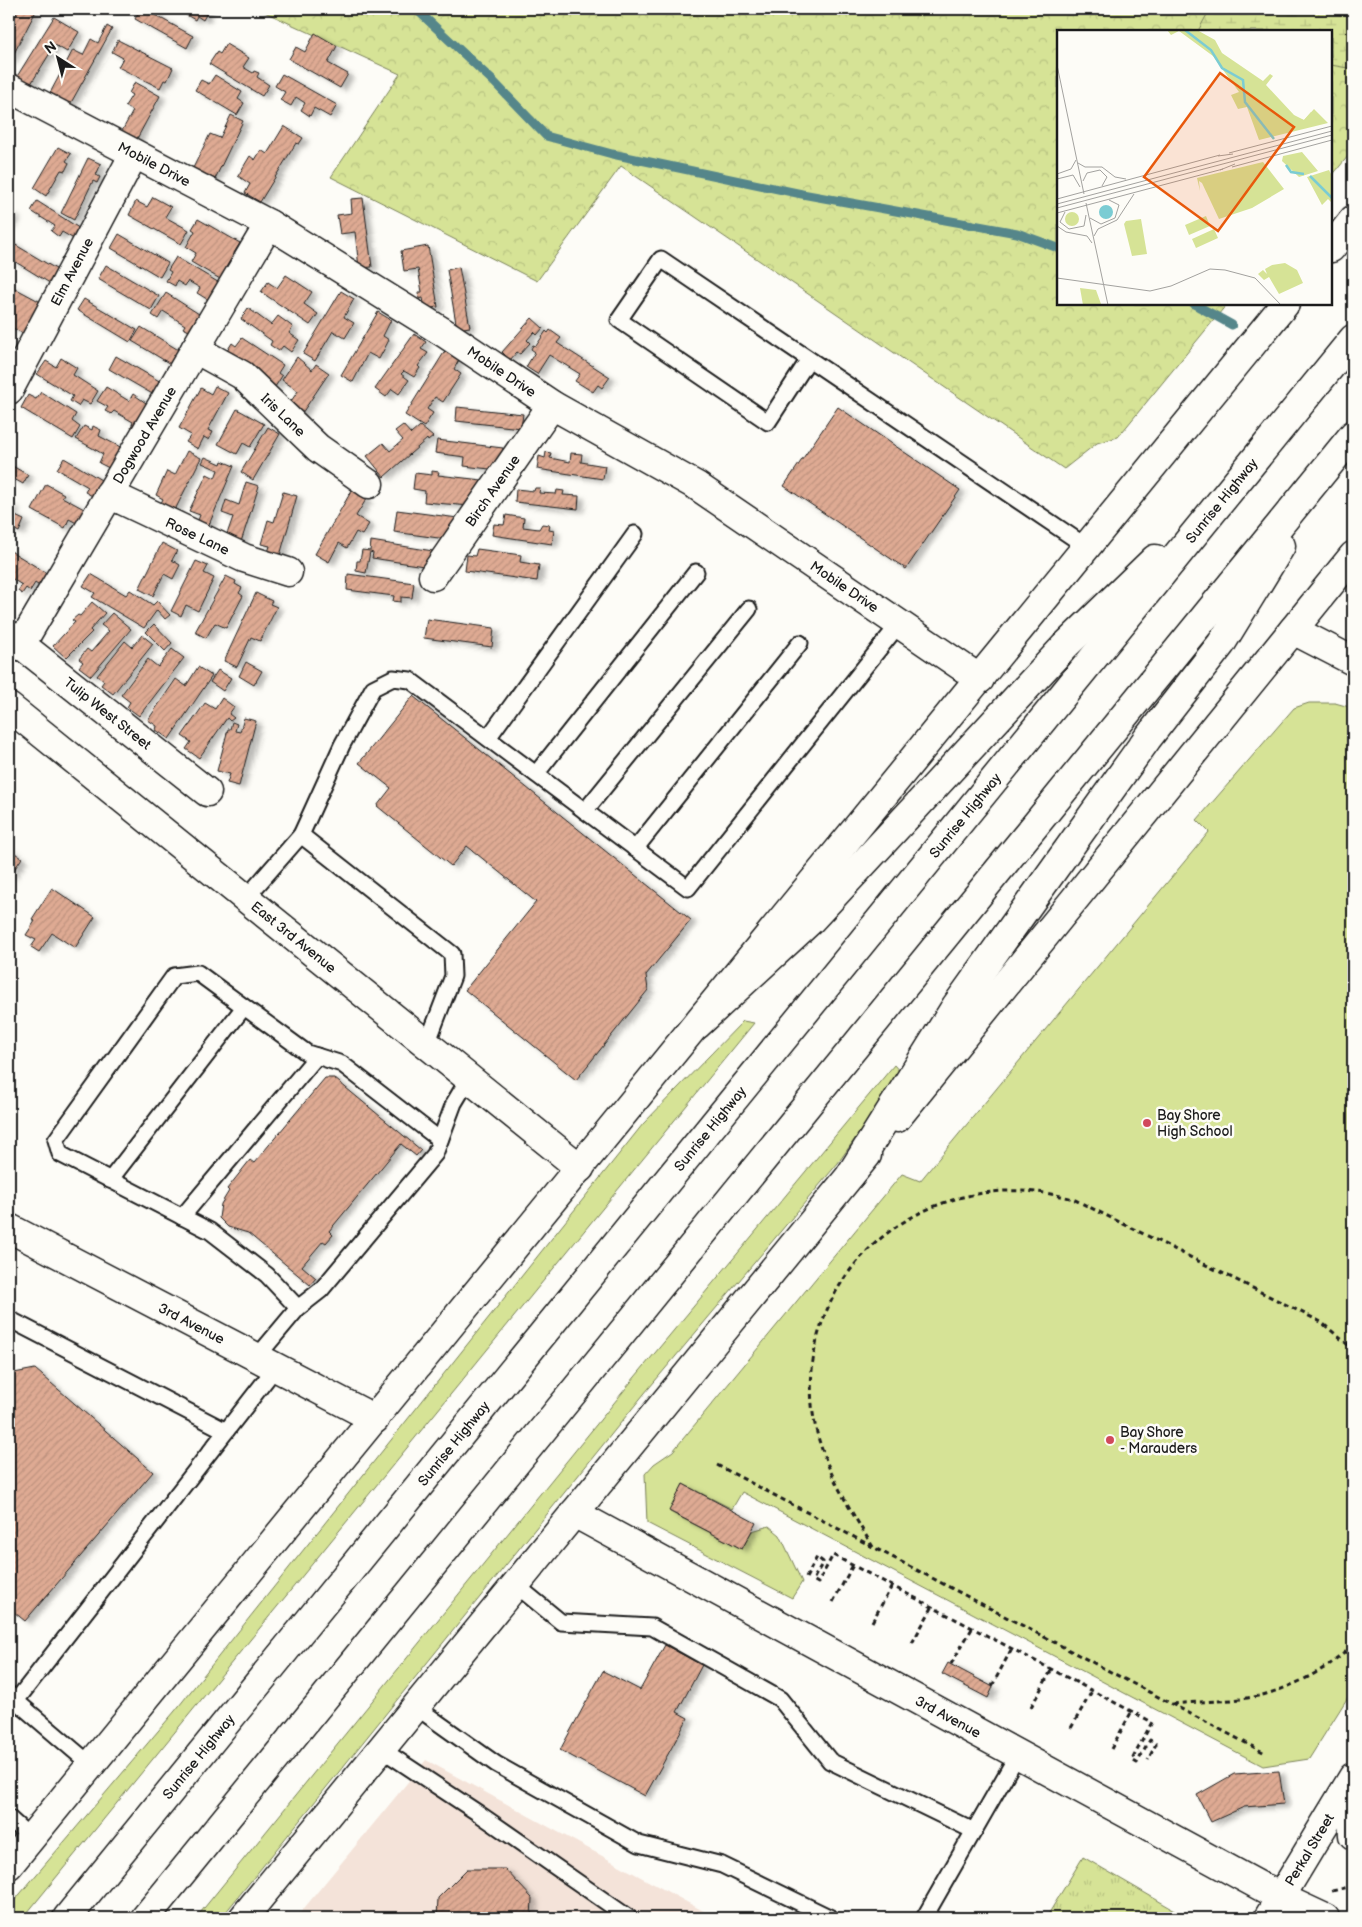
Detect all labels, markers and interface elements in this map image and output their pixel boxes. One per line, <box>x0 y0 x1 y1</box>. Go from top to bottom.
inset map <box>1057 30 1332 305</box>
north arrow <box>32 32 82 82</box>
text: N <box>41 38 60 58</box>
street label: Mobile Drive <box>115 138 193 190</box>
street label: Elm Avenue <box>47 235 97 309</box>
street label: Mobile Drive <box>464 342 539 401</box>
street label: Dogwood Avenue <box>109 383 180 487</box>
street label: Iris Lane <box>258 389 309 440</box>
street label: Birch Avenue <box>462 451 523 530</box>
street label: Sunrise Highway <box>1182 454 1261 546</box>
street label: Rose Lane <box>163 514 232 558</box>
street label: Mobile Drive <box>807 557 882 616</box>
street label: Tulip West Street <box>61 674 155 753</box>
street label: Sunrise Highway <box>925 769 1005 861</box>
street label: East 3rd Avenue <box>248 897 340 976</box>
street label: Sunrise Highway <box>670 1082 750 1174</box>
place label: Bay Shore High School <box>1157 1107 1233 1140</box>
marker: Bay Shore High School <box>1141 1117 1153 1129</box>
street label: 3rd Avenue <box>156 1299 228 1348</box>
street label: Sunrise Highway <box>414 1397 493 1489</box>
place label: Bay Shore - Marauders <box>1120 1424 1197 1457</box>
marker: Bay Shore - Marauders <box>1104 1434 1116 1446</box>
street label: 3rd Avenue <box>912 1692 984 1741</box>
street label: Sunrise Highway <box>159 1710 238 1803</box>
street label: Perkal Street <box>1281 1810 1338 1889</box>

